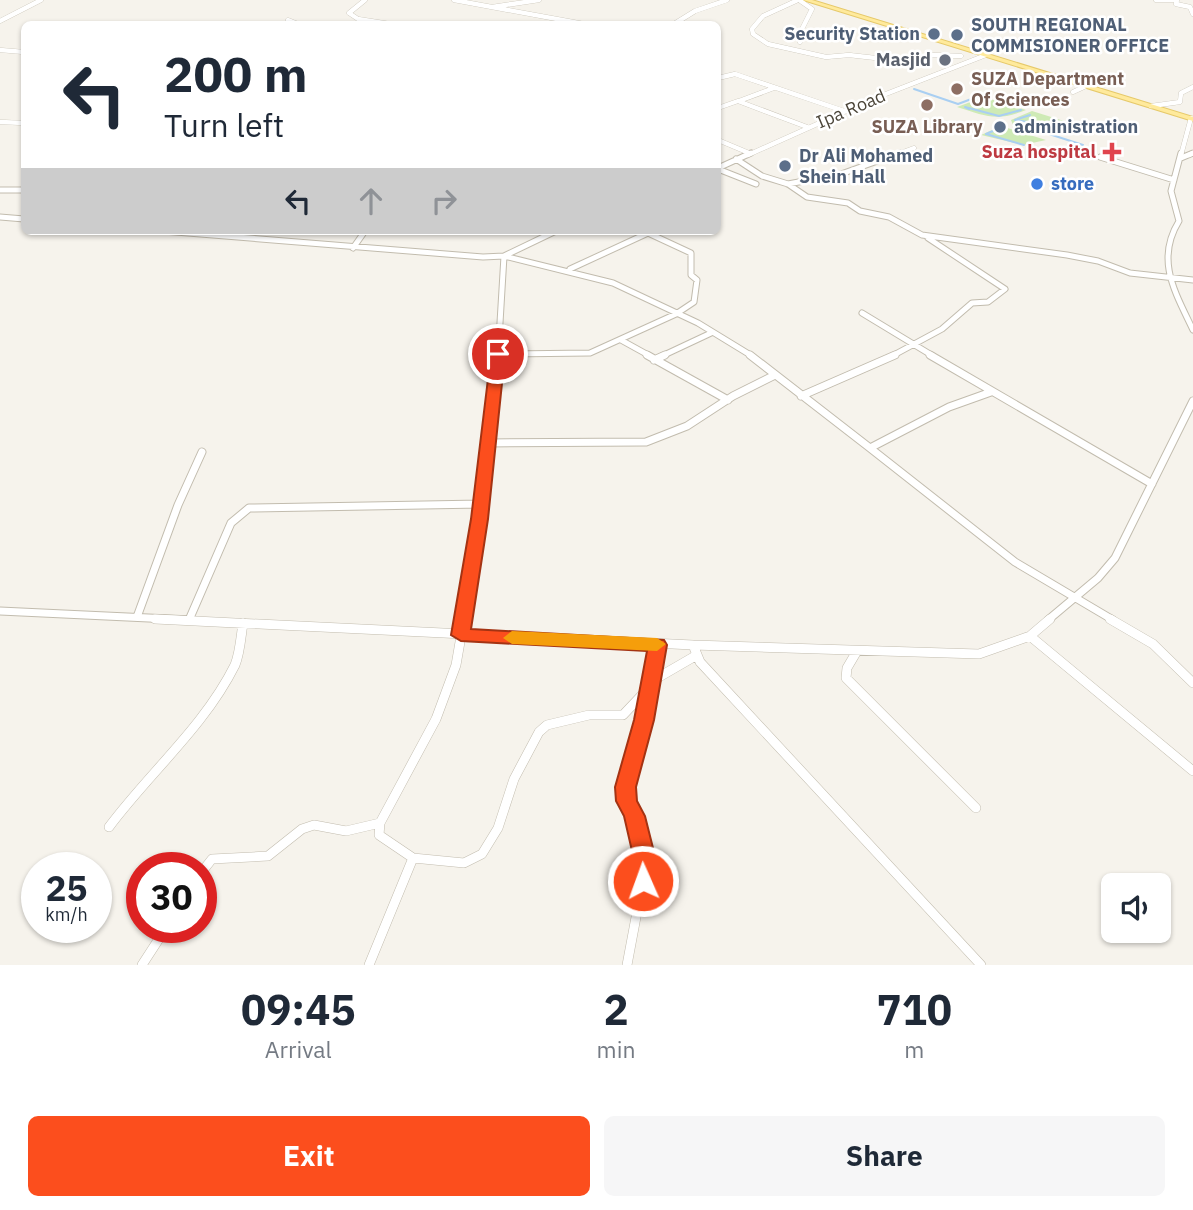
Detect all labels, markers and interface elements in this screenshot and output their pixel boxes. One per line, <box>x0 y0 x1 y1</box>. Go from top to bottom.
place label: SOUTH REGIONAL COMMISIONER OFFICE <box>971 13 1169 57</box>
place label: Security Station <box>784 22 920 45</box>
marker: Security Station <box>926 26 942 42</box>
marker: SOUTH REGIONAL COMMISIONER OFFICE <box>949 27 965 43</box>
text: 200 m <box>164 42 308 105</box>
place label: Masjid <box>876 48 931 71</box>
icon: left <box>49 49 140 140</box>
marker: Masjid <box>937 52 953 68</box>
place label: SUZA Department Of Sciences <box>971 67 1124 111</box>
marker: SUZA Department Of Sciences <box>949 81 965 97</box>
street label: Ipa Road <box>813 84 889 133</box>
marker: SUZA Library <box>919 97 935 113</box>
text: Turn left <box>164 104 284 146</box>
place label: SUZA Library <box>871 115 983 138</box>
place label: administration <box>1014 115 1138 138</box>
marker: administration <box>992 119 1008 135</box>
place label: Suza hospital <box>982 140 1097 163</box>
marker: Suza hospital <box>1102 142 1122 162</box>
place label: Dr Ali Mohamed Shein Hall <box>799 144 933 188</box>
marker: Dr Ali Mohamed Shein Hall <box>777 158 793 174</box>
place label: store <box>1051 172 1094 195</box>
marker: store <box>1029 176 1045 192</box>
icon: left <box>279 182 317 220</box>
icon: ahead <box>352 182 390 220</box>
icon: right <box>425 182 463 220</box>
pin <box>468 324 528 384</box>
icon: arrive <box>479 335 517 373</box>
position arrow <box>606 844 680 918</box>
speed limit sign: 30 <box>126 852 217 943</box>
text: 25 <box>45 865 88 911</box>
map controls <box>1101 873 1171 943</box>
button: sound <box>1101 873 1171 943</box>
text: km/h <box>45 903 88 926</box>
text: 09:45 <box>241 982 356 1037</box>
text: 2 <box>603 982 629 1037</box>
text: 710 <box>876 982 952 1037</box>
text: Arrival <box>265 1034 332 1064</box>
text: min <box>597 1034 635 1064</box>
text: m <box>904 1034 924 1064</box>
button: Exit <box>28 1116 590 1196</box>
button: Share <box>604 1116 1165 1196</box>

